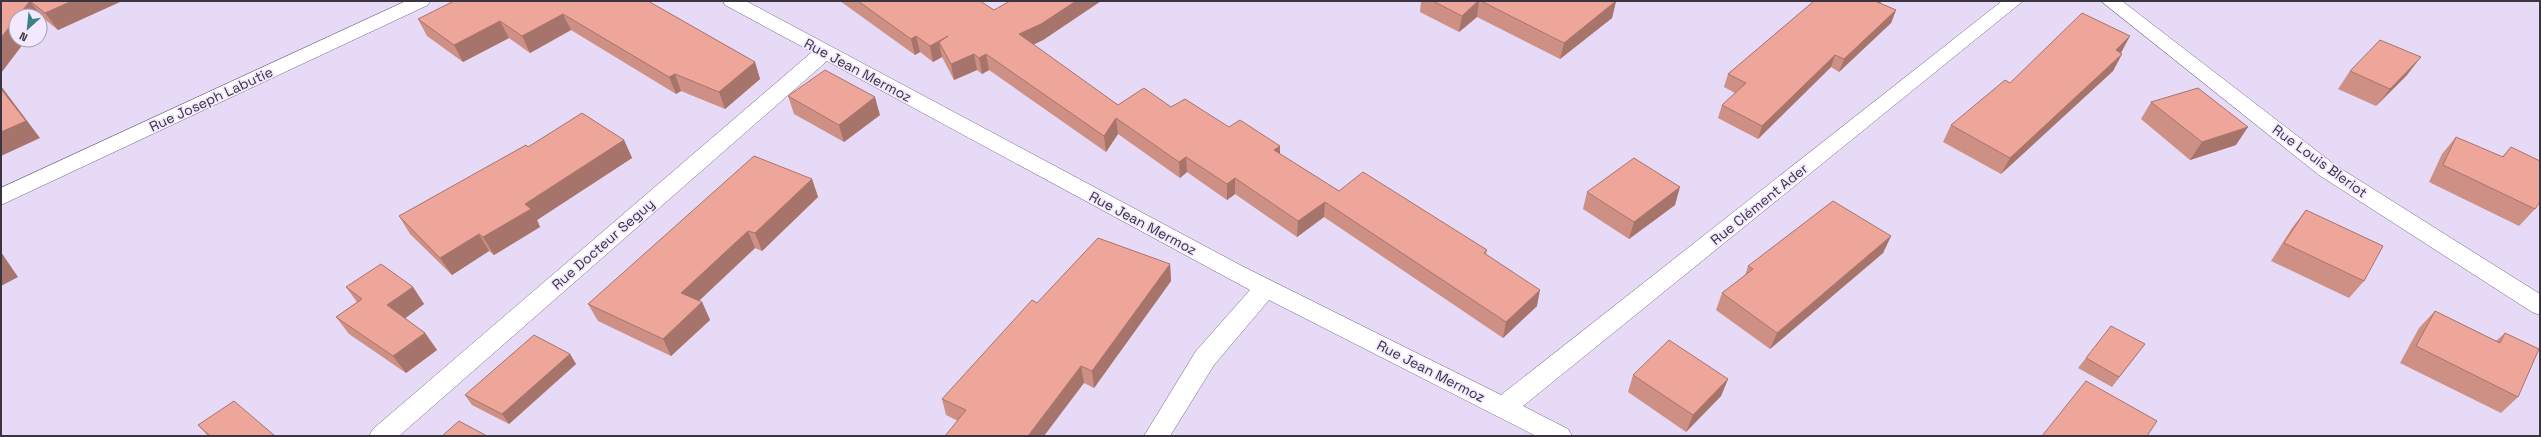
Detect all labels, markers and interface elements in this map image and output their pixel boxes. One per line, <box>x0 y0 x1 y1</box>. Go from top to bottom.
north arrow <box>8 8 48 48</box>
text: N <box>17 29 30 45</box>
street label: Rue Jean Mermoz <box>801 34 915 106</box>
street label: Rue Joseph Labutie <box>146 62 276 136</box>
street label: Rue Louis Bleriot <box>2269 121 2371 201</box>
street label: Rue Clément Ader <box>1707 159 1811 249</box>
street label: Rue Jean Mermoz <box>1086 187 1200 259</box>
street label: Rue Docteur Seguy <box>548 194 658 294</box>
street label: Rue Jean Mermoz <box>1374 336 1488 406</box>

